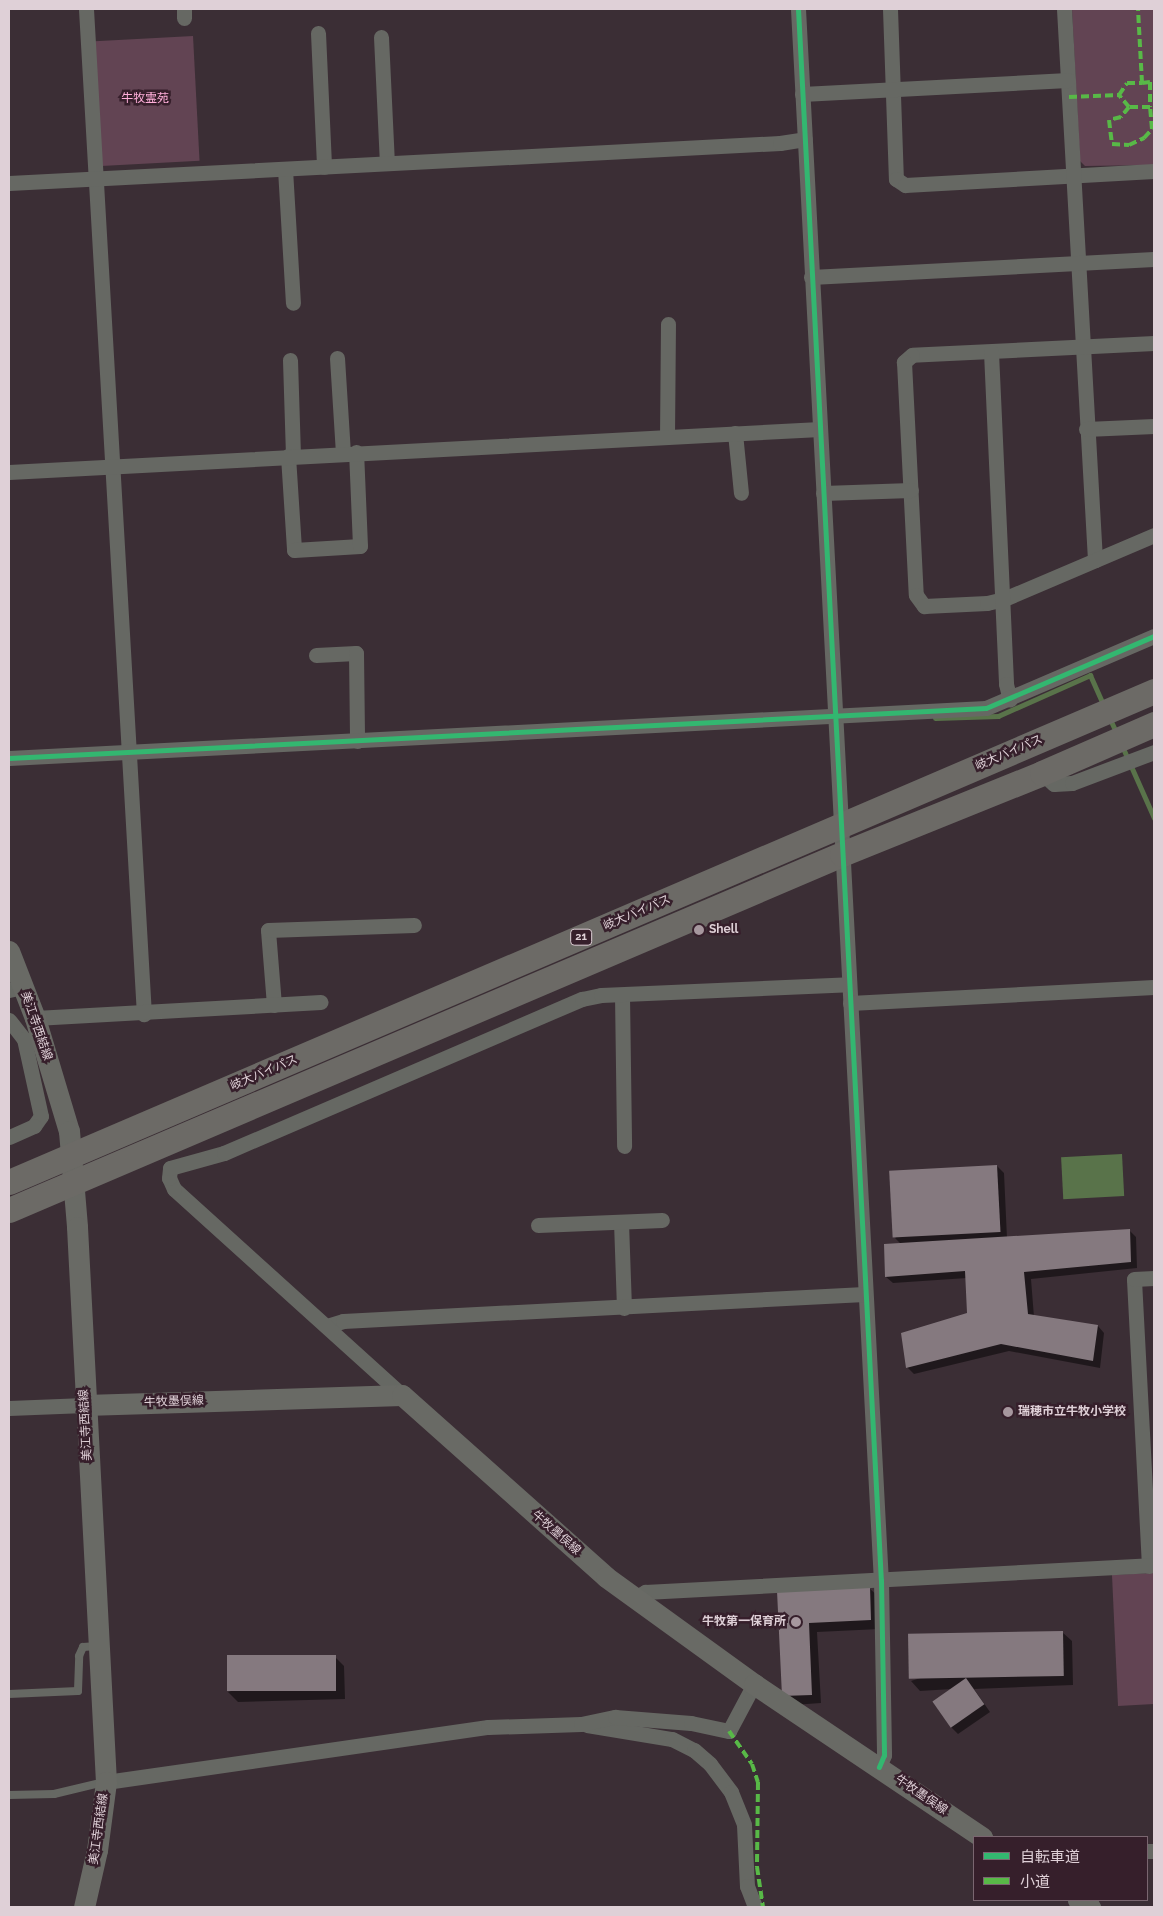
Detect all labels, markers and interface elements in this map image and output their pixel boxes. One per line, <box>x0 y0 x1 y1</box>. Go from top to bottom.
park label: 牛牧霊苑 <box>121 92 169 106</box>
street label: 岐大バイパス <box>973 732 1045 774</box>
street label: 岐大バイパス <box>601 892 673 934</box>
place label: Shell <box>709 923 738 937</box>
marker: Shell <box>693 924 705 936</box>
road number: 21 <box>570 929 592 946</box>
street label: 美江寺西結線 <box>17 990 55 1062</box>
street label: 岐大バイパス <box>228 1052 300 1094</box>
street label: 美江寺西結線 <box>77 1389 95 1461</box>
street label: 牛牧墨俣線 <box>144 1394 204 1410</box>
place label: 瑞穂市立牛牧小学校 <box>1018 1405 1126 1419</box>
marker: 瑞穂市立牛牧小学校 <box>1002 1406 1014 1418</box>
street label: 牛牧墨俣線 <box>529 1508 583 1558</box>
place label: 牛牧第一保育所 <box>702 1615 786 1629</box>
marker: 牛牧第一保育所 <box>790 1616 802 1628</box>
street label: 牛牧墨俣線 <box>892 1772 950 1818</box>
street label: 美江寺西結線 <box>87 1792 111 1866</box>
legend <box>973 1836 1148 1901</box>
text: 自転車道 <box>1020 1848 1080 1866</box>
text: 小道 <box>1020 1873 1050 1891</box>

